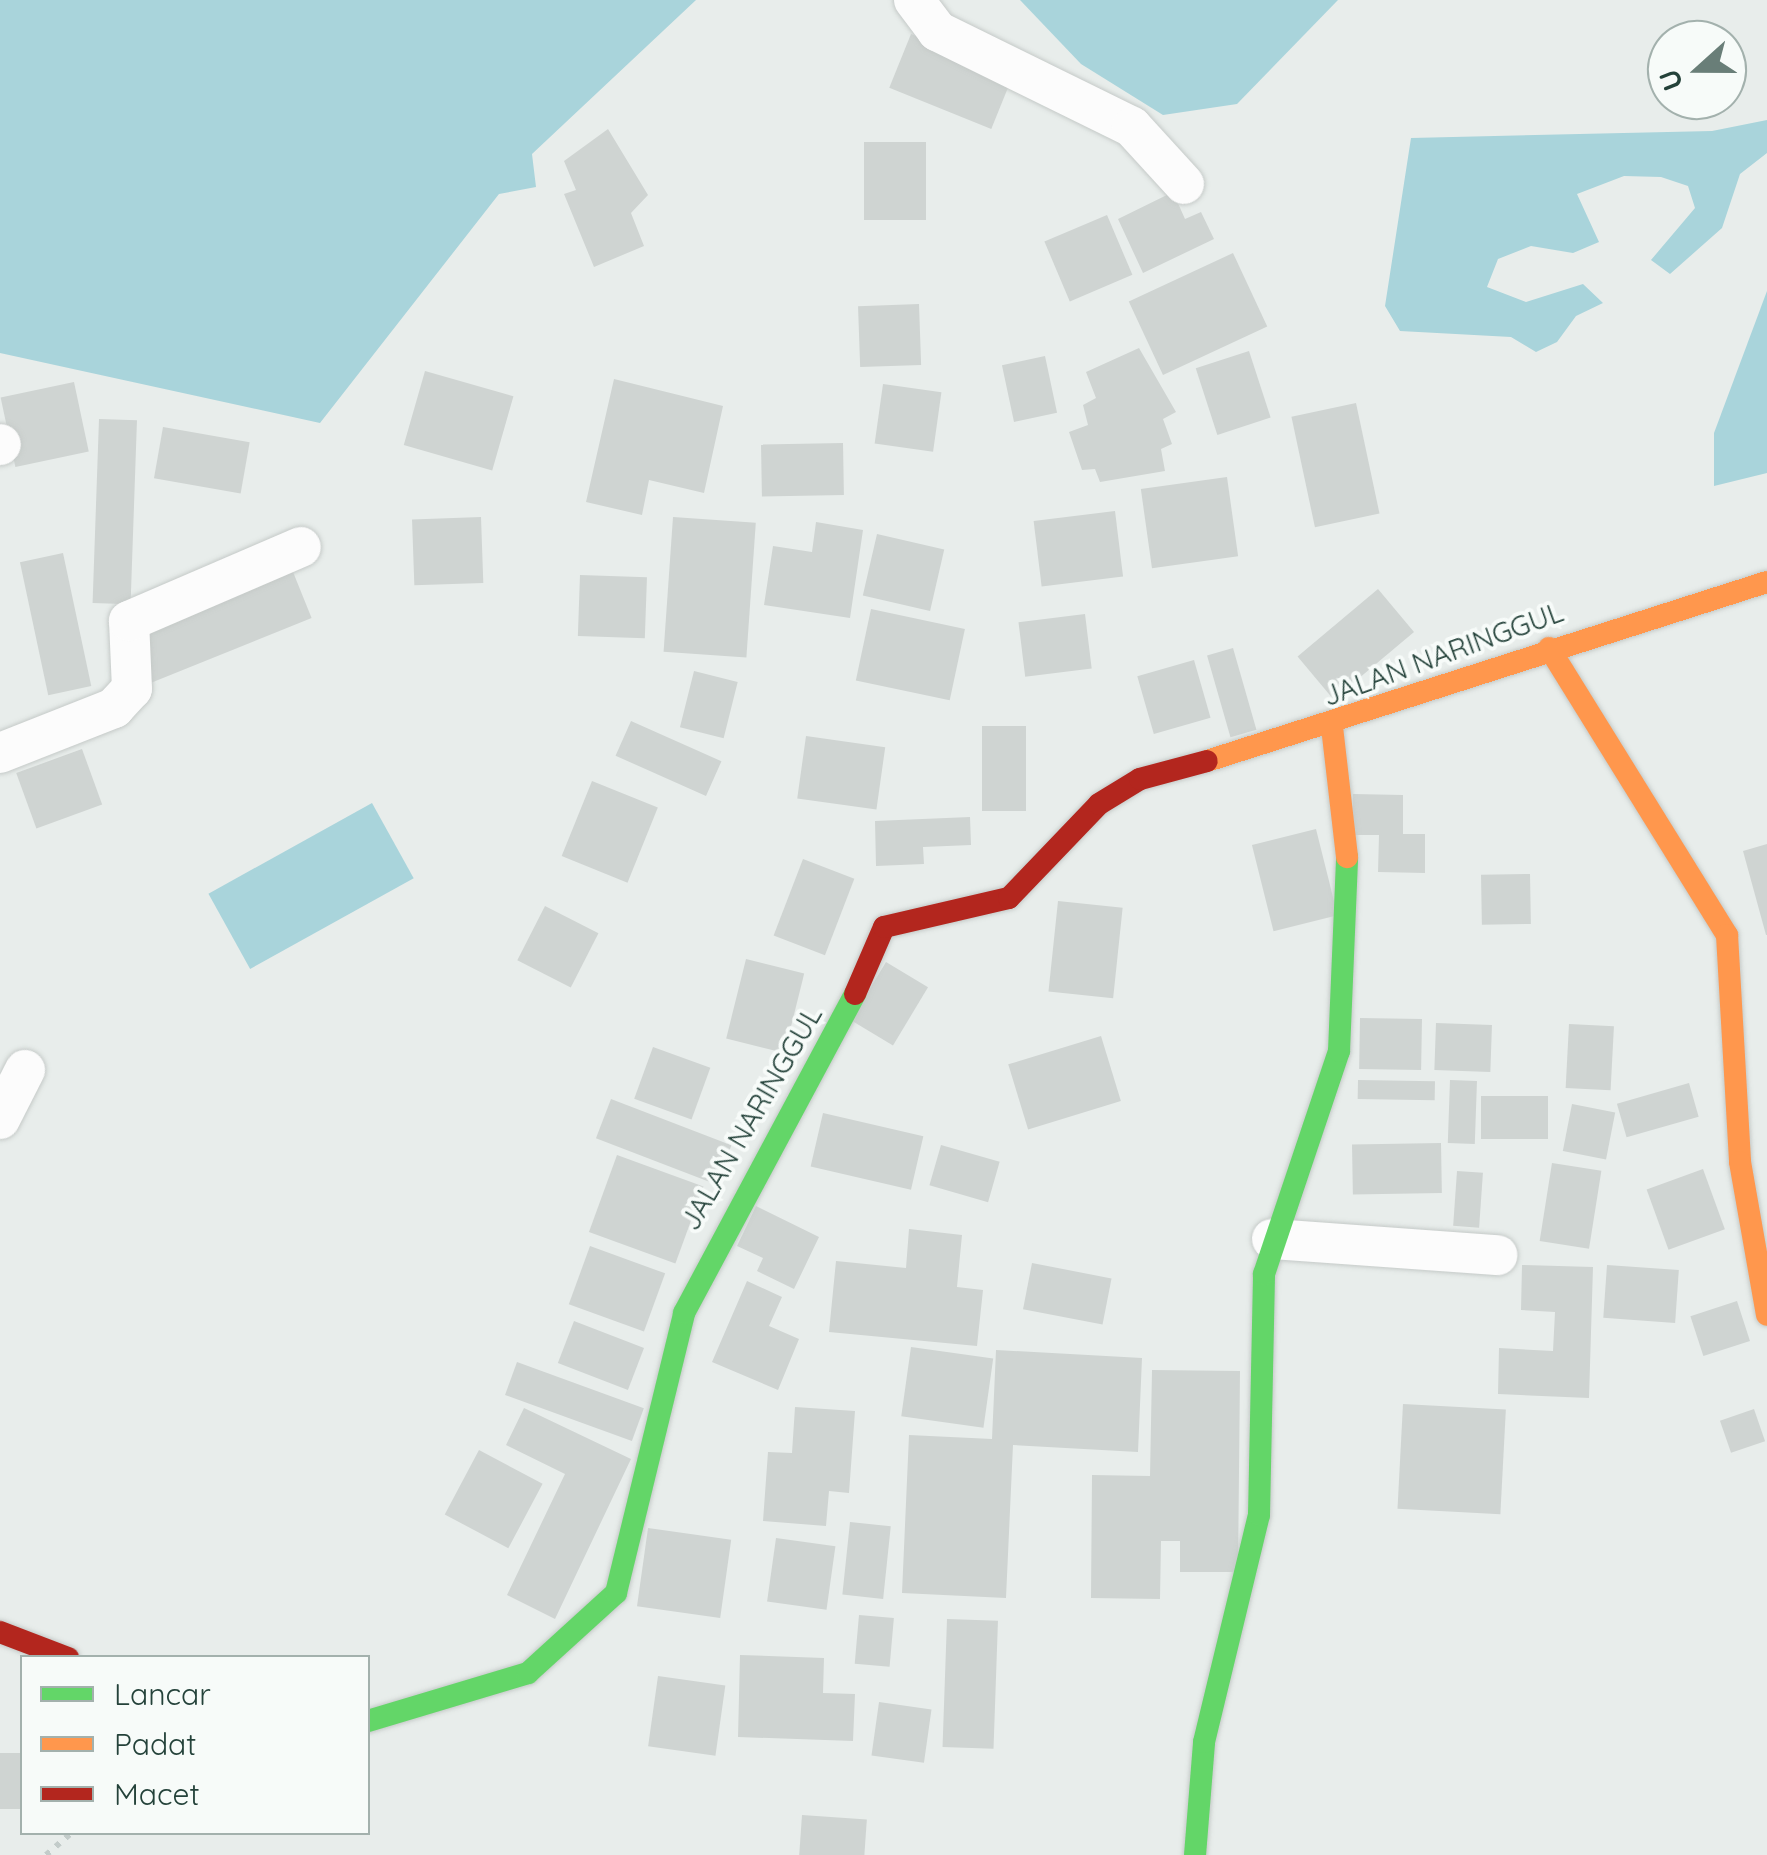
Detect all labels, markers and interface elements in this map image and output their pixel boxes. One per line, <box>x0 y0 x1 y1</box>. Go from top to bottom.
north arrow <box>1647 20 1747 120</box>
text: U <box>1651 65 1690 96</box>
street label: JALAN NARINGGUL <box>1318 595 1568 713</box>
street label: JALAN NARINGGUL <box>673 1000 829 1236</box>
legend <box>20 1655 370 1835</box>
text: Lancar <box>114 1675 211 1713</box>
text: Padat <box>114 1725 196 1763</box>
text: Macet <box>114 1775 200 1813</box>

